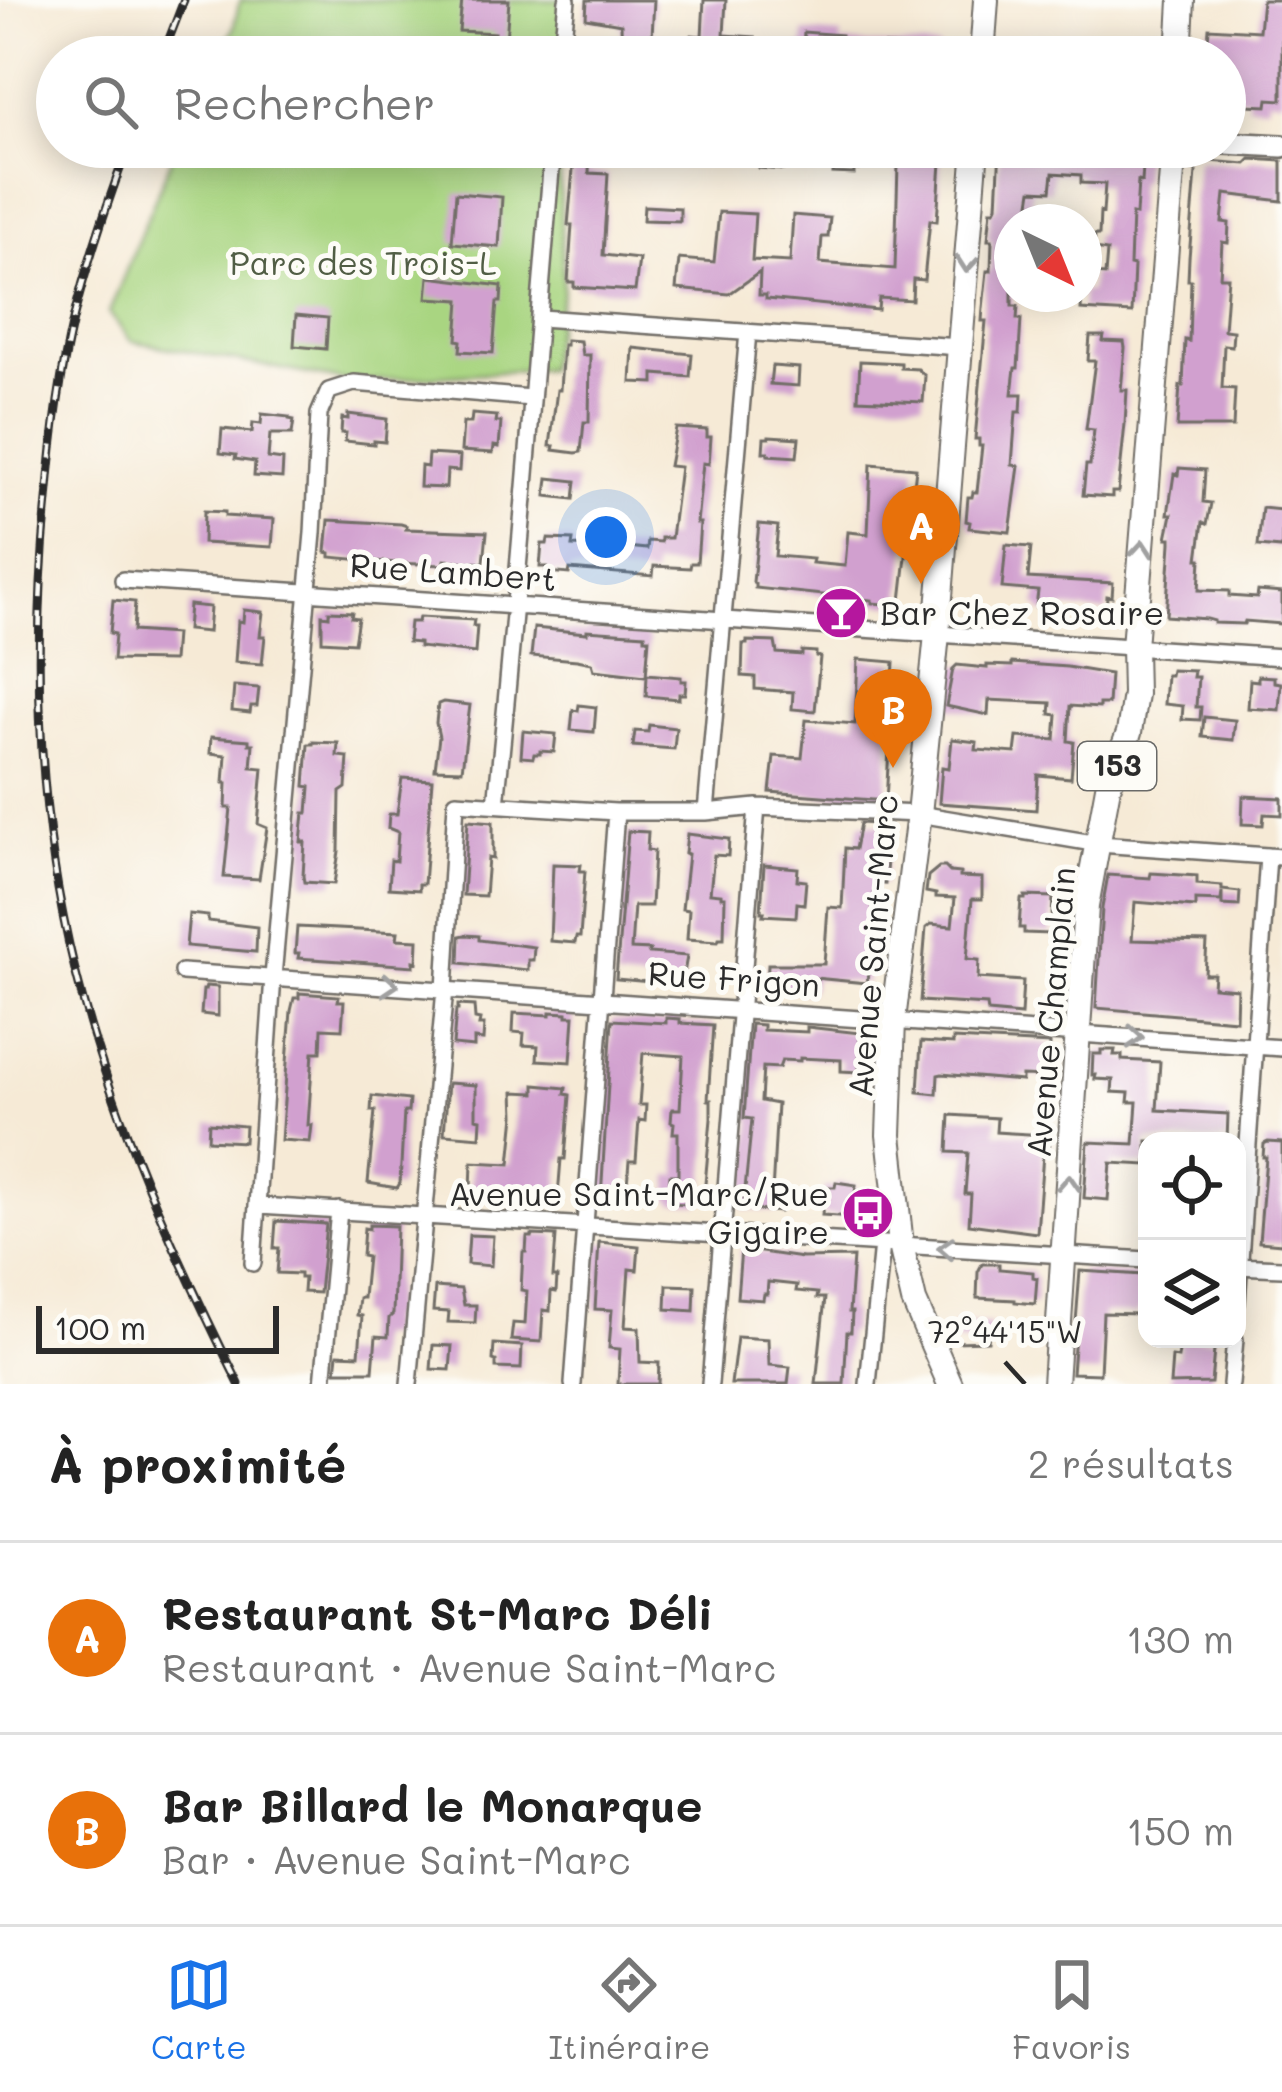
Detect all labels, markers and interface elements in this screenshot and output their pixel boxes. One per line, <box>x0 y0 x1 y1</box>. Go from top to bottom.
search box <box>36 36 1246 168</box>
icon: search <box>78 69 144 135</box>
text: Rechercher <box>174 73 435 131</box>
north arrow <box>994 204 1102 312</box>
park label: Parc des Trois-L <box>229 240 497 283</box>
one-way arrow <box>954 255 980 274</box>
pin: A <box>882 485 960 584</box>
your location <box>576 507 636 567</box>
one-way arrow <box>1129 539 1154 558</box>
street label: Rue Lambert <box>348 542 558 599</box>
bar icon: Bar Chez Rosaire <box>813 585 869 641</box>
place label: Bar Chez Rosaire <box>880 590 1164 633</box>
pin: B <box>854 669 932 768</box>
road number: 153 <box>1078 742 1156 790</box>
street label: Avenue Saint-Marc <box>837 793 906 1099</box>
street label: Avenue Champlain <box>1015 865 1084 1159</box>
street label: Rue Frigon <box>647 950 822 1005</box>
one-way arrow <box>381 972 400 998</box>
one-way arrow <box>1126 1024 1145 1050</box>
map controls <box>1138 1132 1246 1348</box>
button: locate <box>1138 1132 1246 1240</box>
place label: Avenue Saint-Marc/Rue Gigaire <box>449 1171 829 1252</box>
one-way arrow <box>1056 1174 1082 1193</box>
bus stop icon: Avenue Saint-Marc/Rue Gigaire <box>840 1185 896 1241</box>
one-way arrow <box>936 1235 955 1261</box>
button: layers <box>1138 1240 1246 1348</box>
scale bar <box>36 1300 279 1353</box>
text: 100 m <box>54 1305 146 1348</box>
text: 72°44'15"W <box>928 1311 1082 1351</box>
text: À proximité <box>48 1429 346 1496</box>
text: 2 résultats <box>1028 1437 1234 1488</box>
text: Restaurant St-Marc Déli <box>162 1583 713 1641</box>
text: A <box>73 1612 101 1663</box>
text: 130 m <box>1126 1612 1234 1663</box>
text: Restaurant · Avenue Saint-Marc <box>162 1641 776 1692</box>
text: Bar Billard le Monarque <box>162 1775 703 1833</box>
text: B <box>74 1804 100 1855</box>
text: 150 m <box>1126 1804 1234 1855</box>
text: Bar · Avenue Saint-Marc <box>162 1833 631 1884</box>
tab: Carte <box>151 1952 247 2067</box>
tab: Itinéraire <box>548 1952 710 2067</box>
tab: Favoris <box>1012 1952 1131 2067</box>

